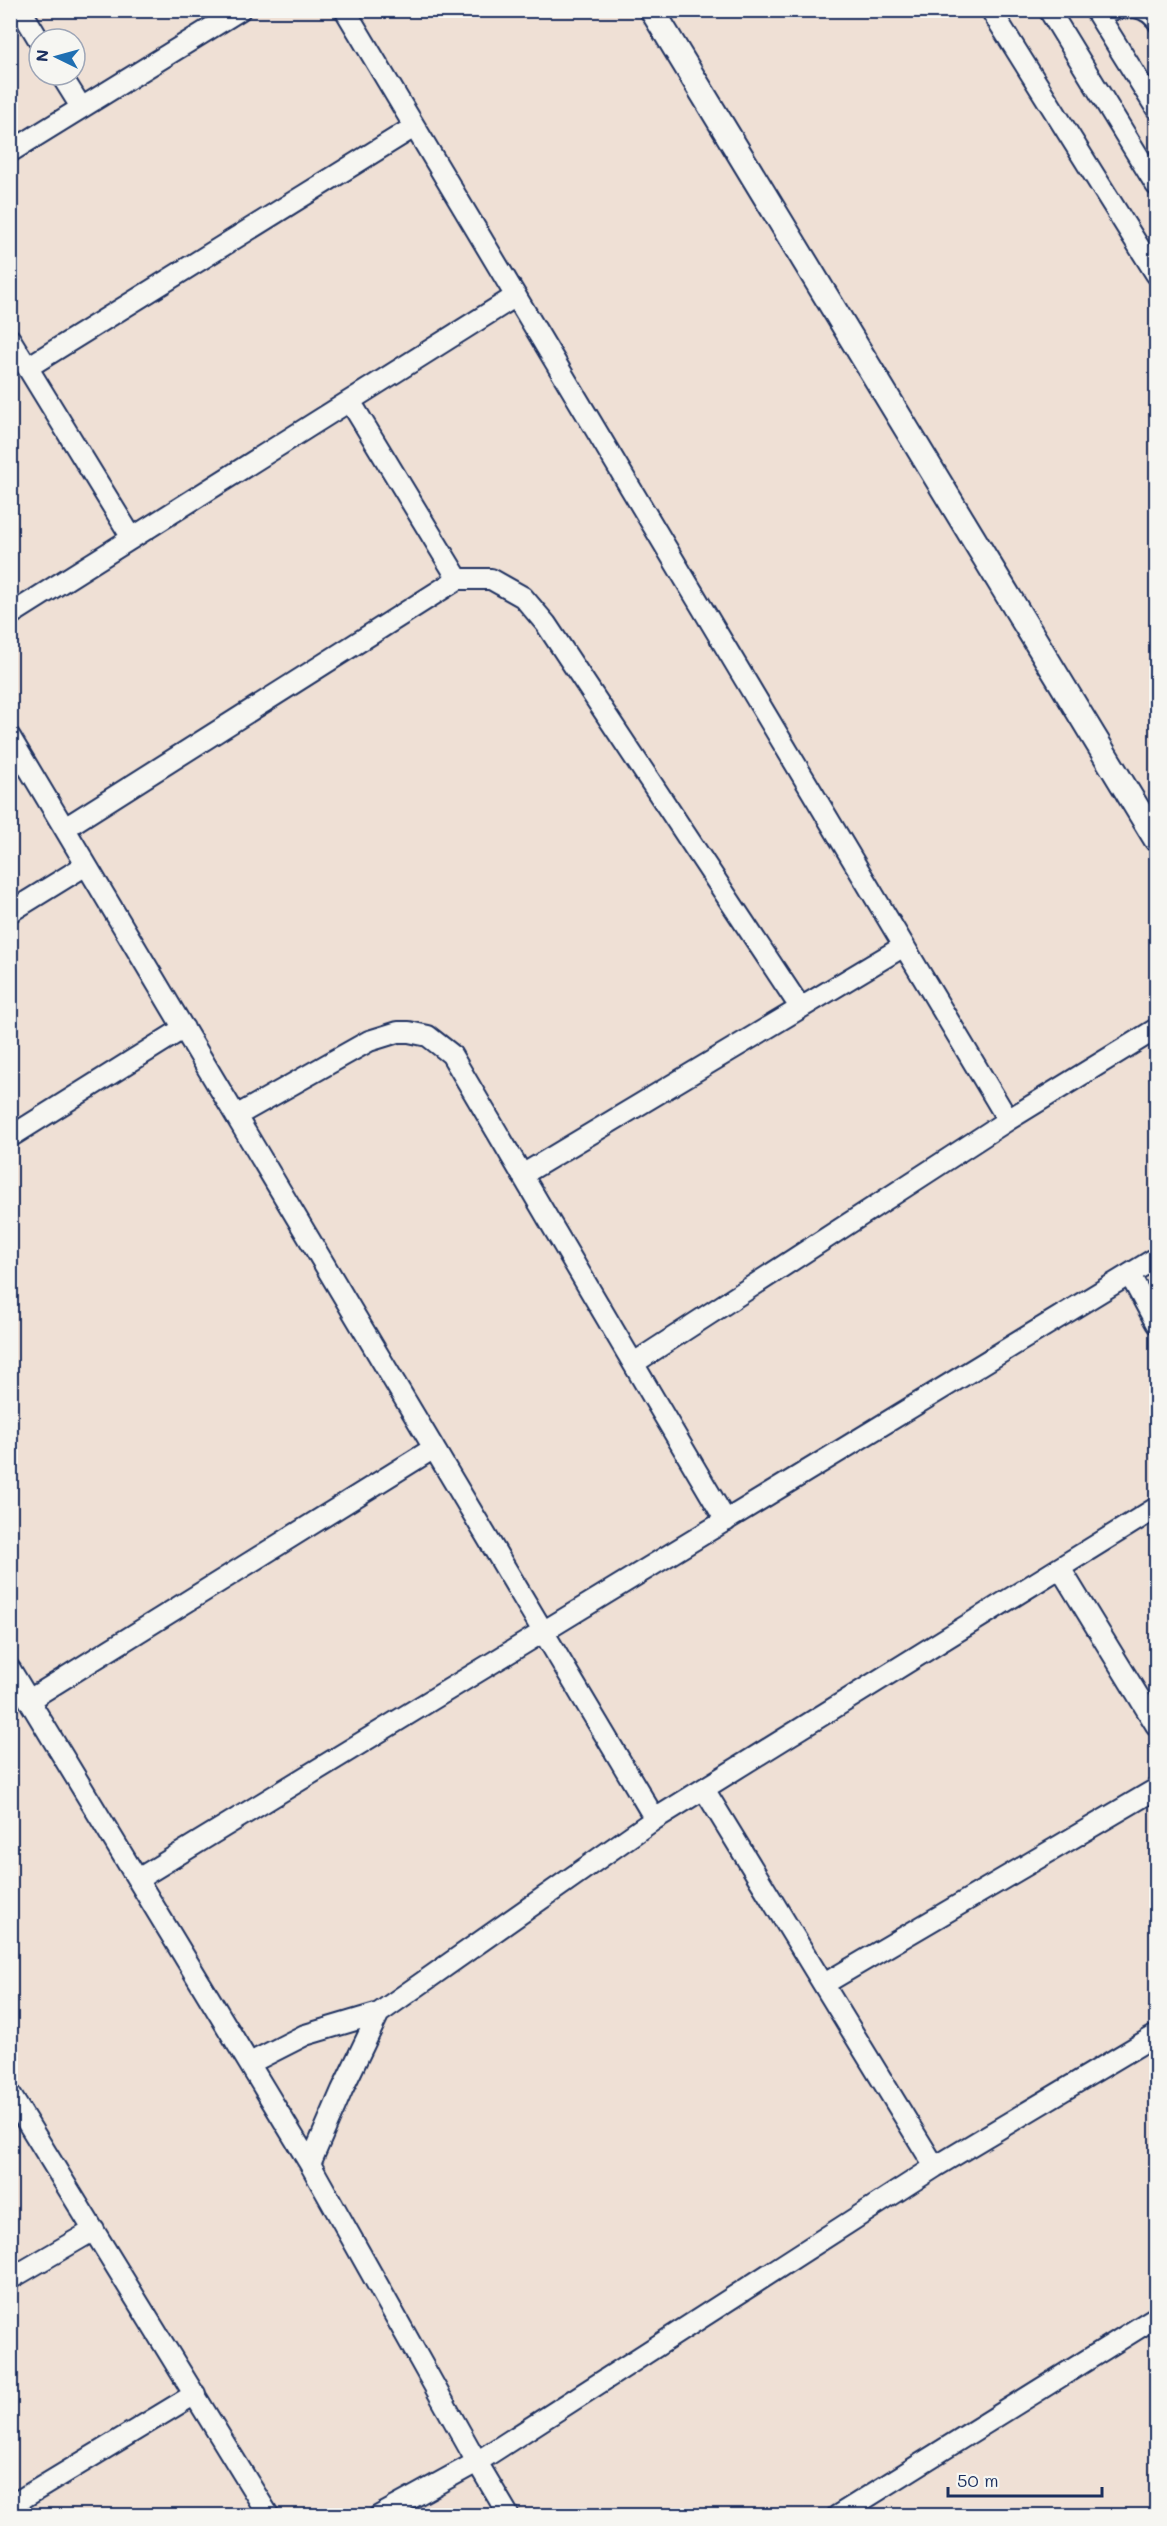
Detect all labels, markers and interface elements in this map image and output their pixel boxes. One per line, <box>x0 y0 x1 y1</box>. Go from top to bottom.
north arrow <box>27 27 87 87</box>
text: N <box>31 49 53 63</box>
scale bar <box>948 2460 1102 2498</box>
text: 50 m <box>957 2468 999 2492</box>

